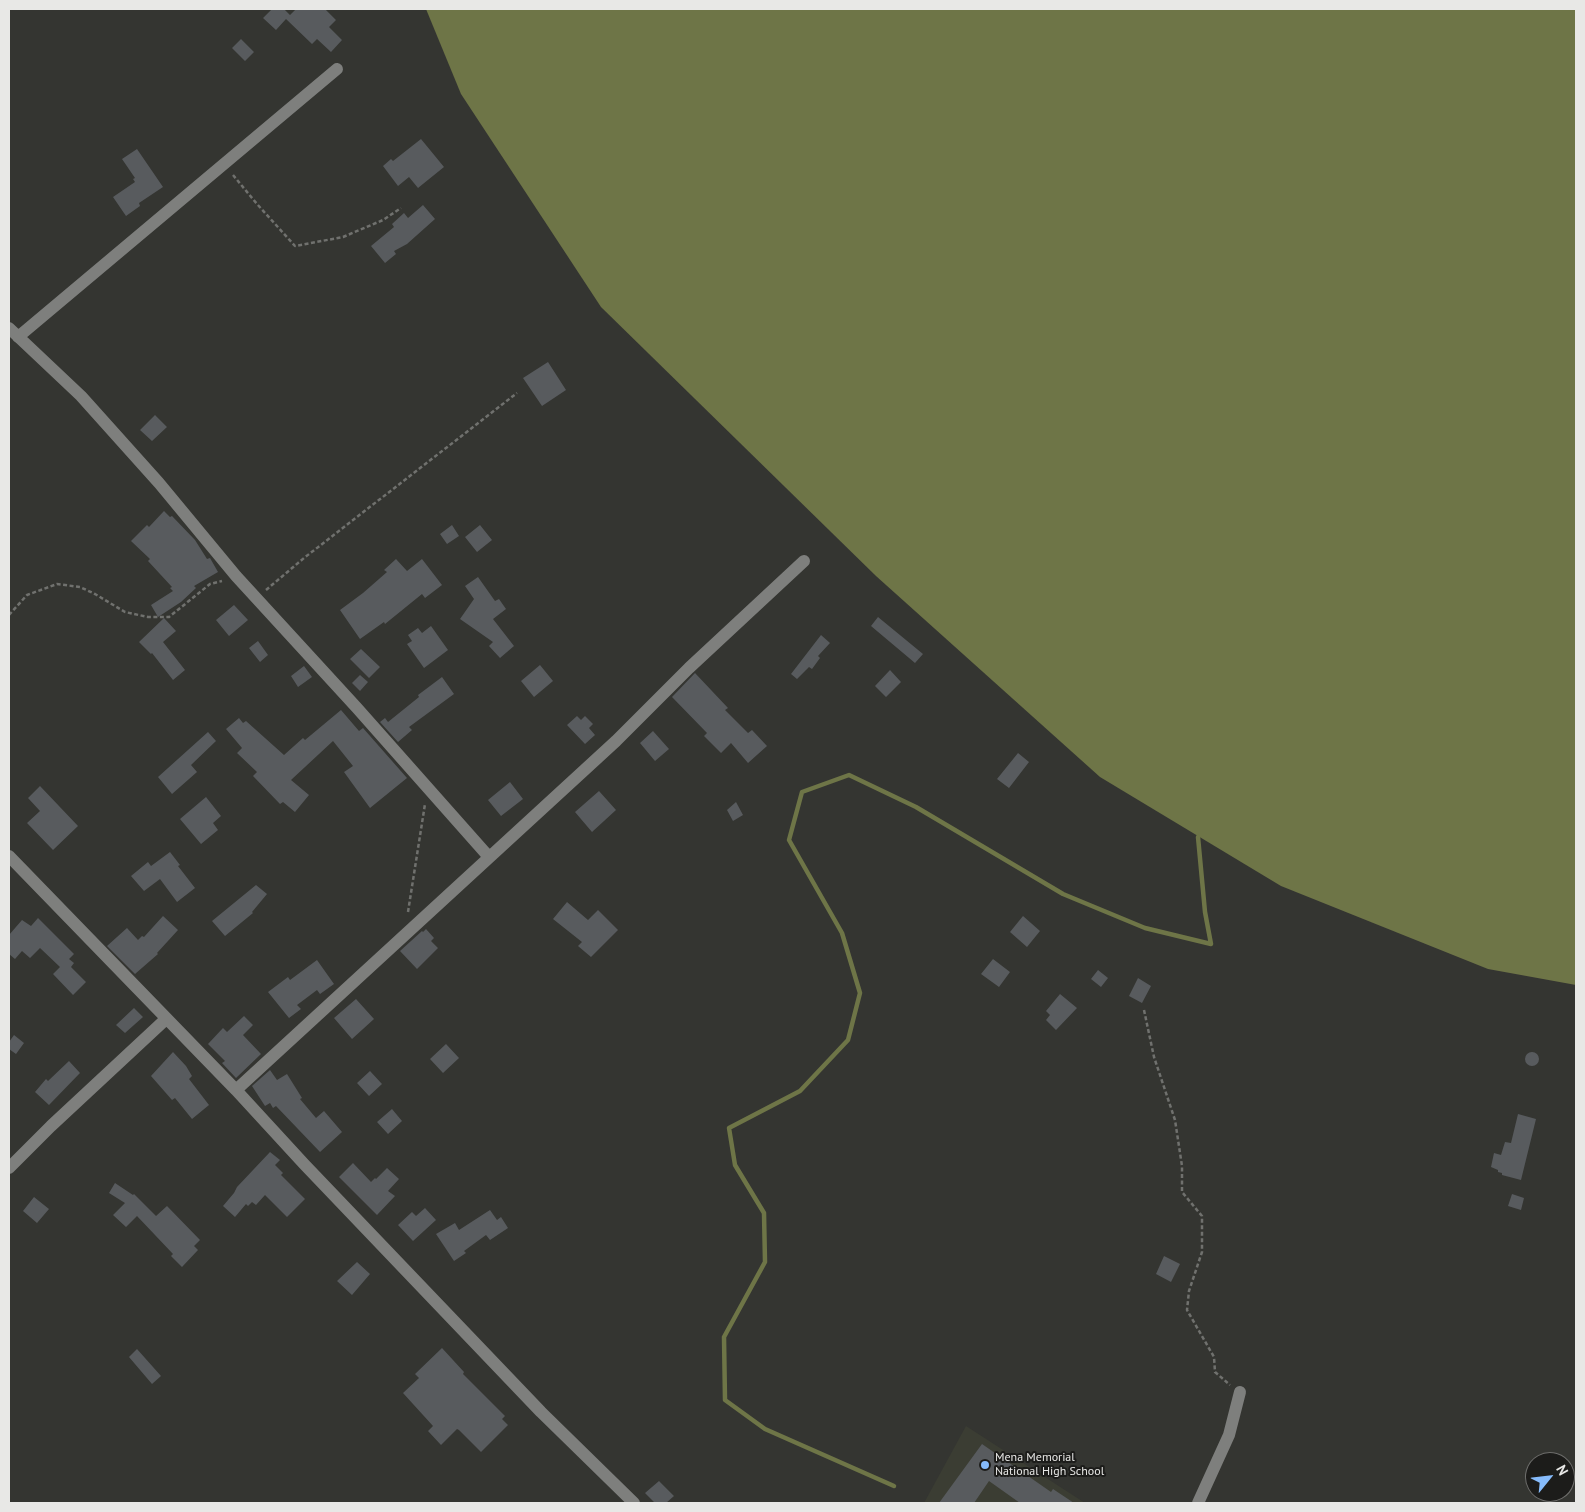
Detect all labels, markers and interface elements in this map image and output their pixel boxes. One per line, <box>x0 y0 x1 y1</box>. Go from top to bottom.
place label: Mena Memorial National High School <box>995 1451 1104 1479</box>
north arrow <box>1525 1452 1575 1502</box>
marker: Mena Memorial National High School <box>979 1459 991 1471</box>
text: N <box>1552 1462 1572 1479</box>

